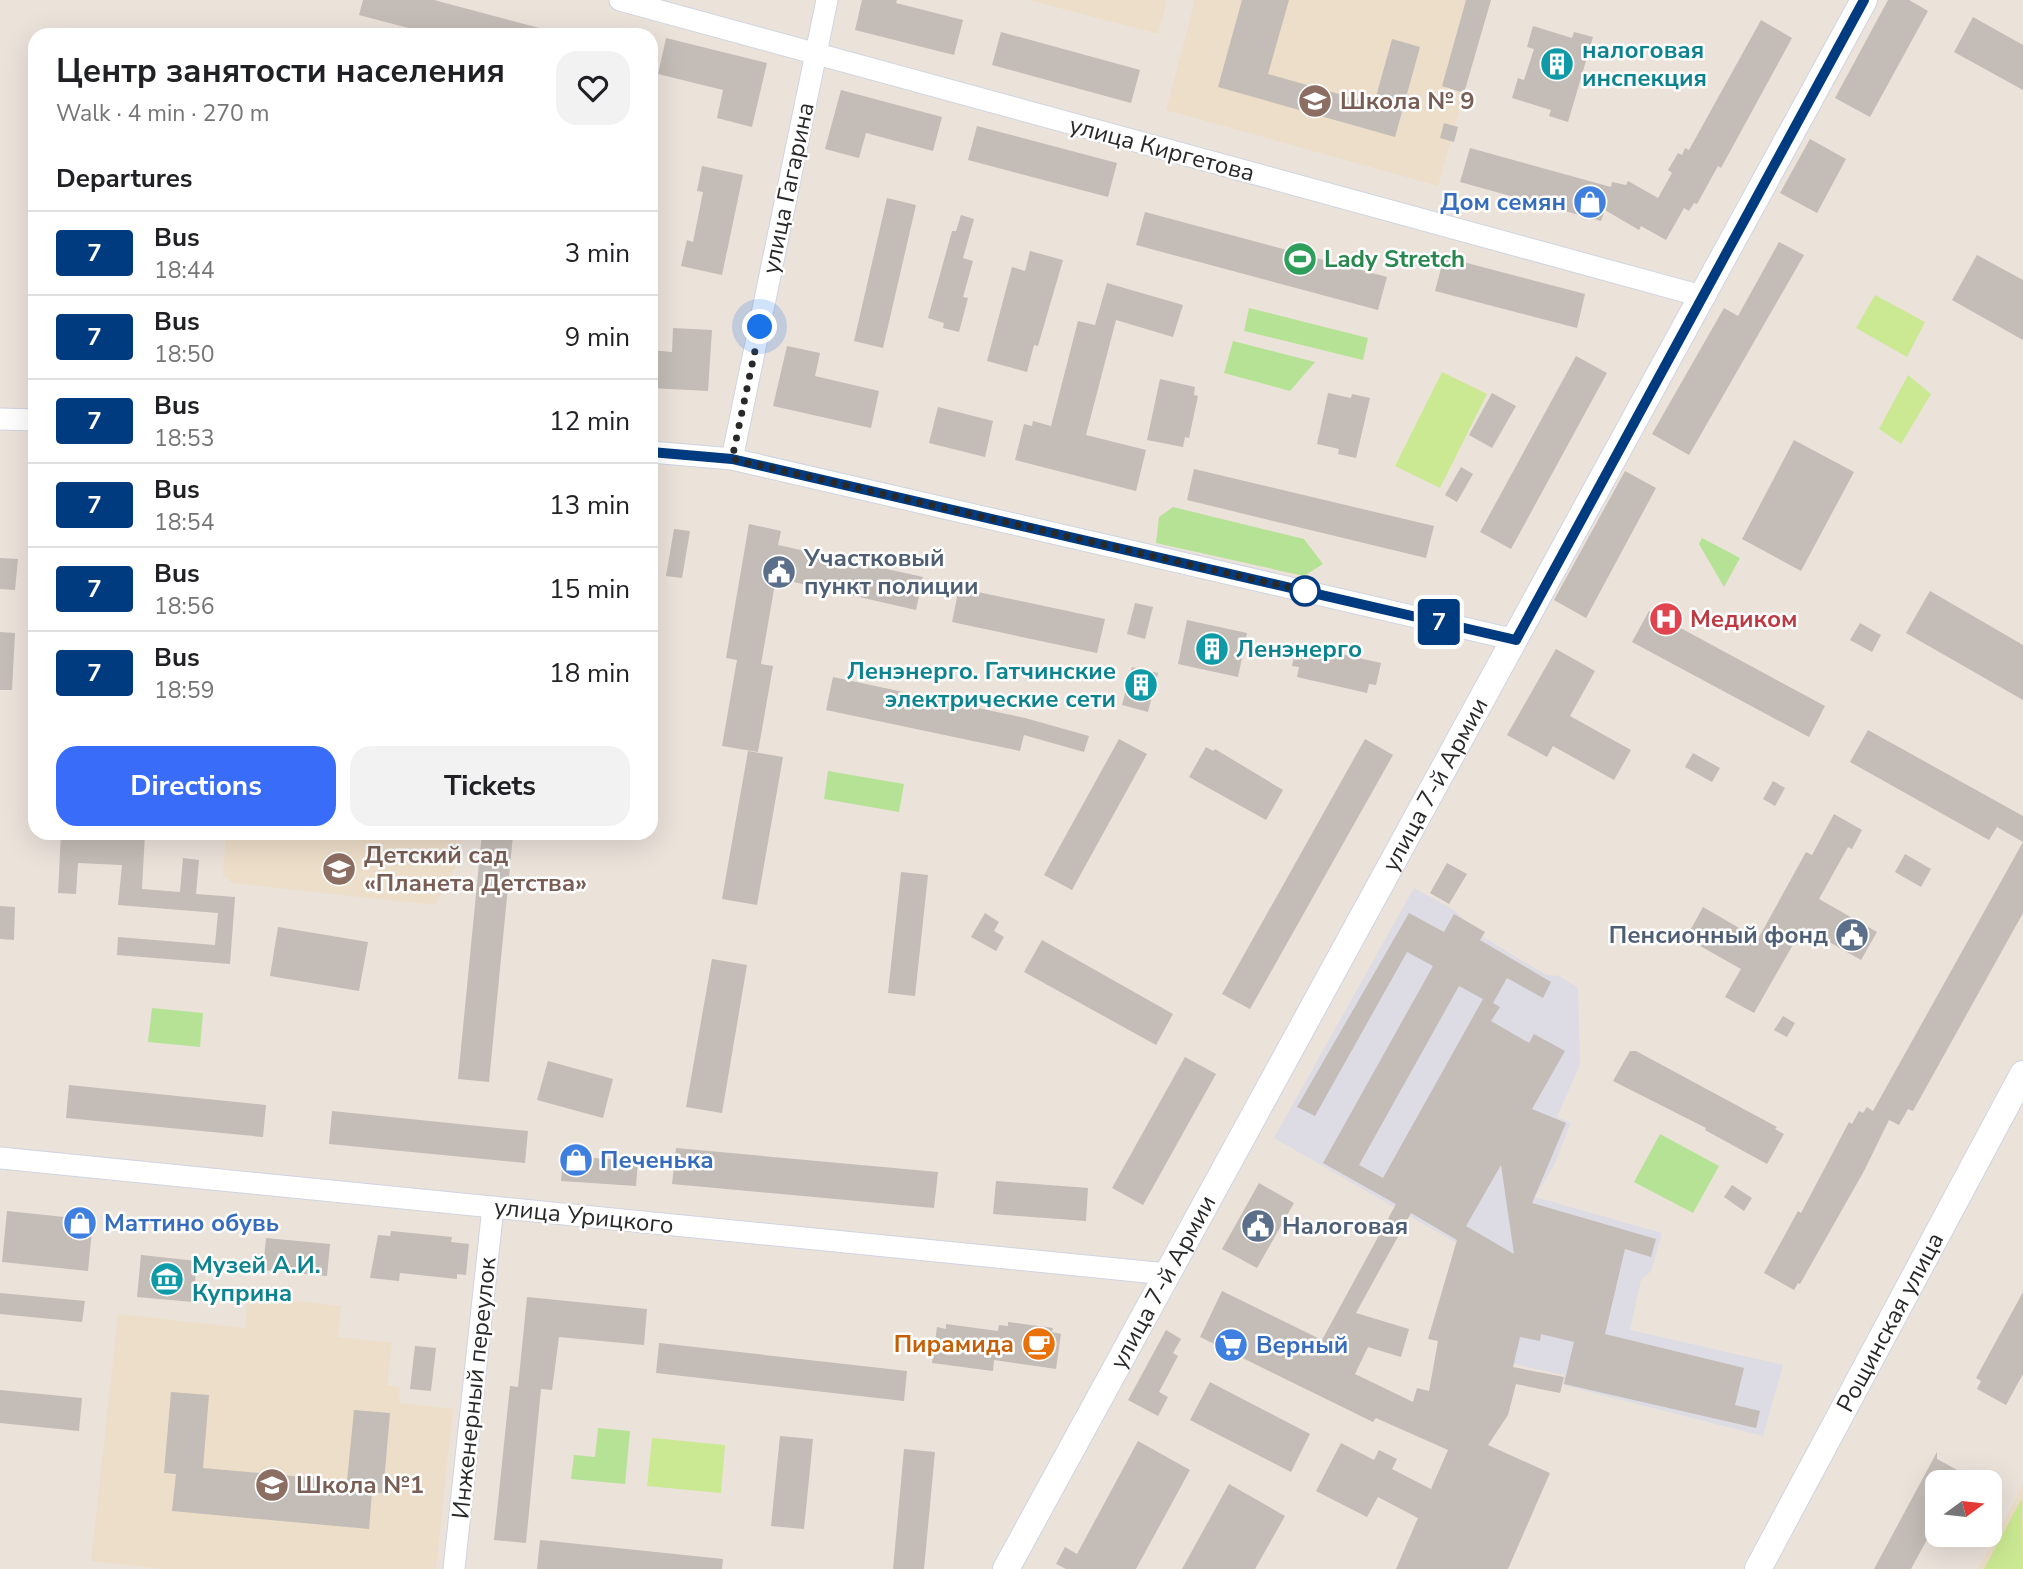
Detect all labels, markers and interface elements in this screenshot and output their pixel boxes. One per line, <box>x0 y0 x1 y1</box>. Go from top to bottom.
place label: налоговая инспекция <box>1582 34 1707 94</box>
building icon: налоговая инспекция <box>1538 45 1576 83</box>
text: Центр занятости населения <box>56 49 505 94</box>
button: heart <box>556 51 630 125</box>
school or university icon: Школа № 9 <box>1296 82 1334 120</box>
place label: Школа № 9 <box>1340 85 1475 117</box>
text: Walk · 4 min · 270 m <box>56 98 269 129</box>
street label: улица Гагарина <box>754 99 822 277</box>
street label: улица Киргетова <box>1066 109 1258 189</box>
text: Departures <box>56 161 192 196</box>
shop icon: Дом семян <box>1571 183 1609 221</box>
place label: Дом семян <box>1440 186 1566 218</box>
text: Bus <box>154 220 200 255</box>
text: 3 min <box>565 236 630 271</box>
text: 7 <box>87 237 102 269</box>
sports icon: Lady Stretch <box>1281 240 1319 278</box>
place label: Lady Stretch <box>1324 243 1465 275</box>
text: 18:44 <box>154 255 214 286</box>
text: Bus <box>154 304 200 339</box>
your location <box>742 309 777 344</box>
text: 9 min <box>565 320 630 355</box>
text: 7 <box>87 321 102 353</box>
text: 18:50 <box>154 339 214 370</box>
text: Bus <box>154 388 200 423</box>
text: 12 min <box>549 404 630 439</box>
text: 7 <box>87 405 102 437</box>
text: 18:53 <box>154 423 214 454</box>
text: Bus <box>154 472 200 507</box>
text: 13 min <box>549 488 630 523</box>
text: 7 <box>87 489 102 521</box>
text: 18:54 <box>154 507 214 538</box>
place label: Участковый пункт полиции <box>803 542 979 602</box>
public building icon: Участковый пункт полиции <box>760 553 798 591</box>
text: Bus <box>154 556 200 591</box>
text: 15 min <box>549 572 630 607</box>
text: 7 <box>87 573 102 605</box>
unlabelled marker <box>1290 576 1320 606</box>
text: 18:56 <box>154 591 214 622</box>
line badge: 7 <box>1416 599 1462 645</box>
hospital icon: Медиком <box>1647 600 1685 638</box>
place label: Медиком <box>1690 603 1798 635</box>
text: 7 <box>1432 606 1446 638</box>
building icon: Ленэнерго <box>1193 630 1231 668</box>
place label: Ленэнерго <box>1236 633 1362 665</box>
text: Bus <box>154 640 200 675</box>
place label: Ленэнерго. Гатчинские электрические сети <box>847 655 1116 715</box>
text: 18 min <box>549 656 630 691</box>
text: 7 <box>87 657 102 689</box>
building icon: Ленэнерго. Гатчинские электрические сети <box>1122 666 1160 704</box>
text: 18:59 <box>154 675 214 706</box>
street label: улица 7-й Армии <box>1374 692 1495 877</box>
button: Directions <box>56 746 336 826</box>
button: Tickets <box>350 746 630 826</box>
place label: Детский сад «Планета Детства» <box>364 839 587 899</box>
school or university icon: Детский сад «Планета Детства» <box>320 850 358 888</box>
public building icon: Пенсионный фонд <box>1833 916 1871 954</box>
place label: Пенсионный фонд <box>1609 919 1828 951</box>
shop icon: Печенька <box>557 1141 595 1179</box>
place label: Печенька <box>600 1144 714 1176</box>
street label: улица 7-й Армии <box>1102 1190 1223 1375</box>
street label: улица Урицкого <box>493 1191 675 1241</box>
shop icon: Маттино обувь <box>61 1204 99 1242</box>
place label: Маттино обувь <box>104 1207 279 1239</box>
public building icon: Налоговая <box>1239 1207 1277 1245</box>
place label: Налоговая <box>1282 1210 1408 1242</box>
street label: Рощинская улица <box>1829 1227 1951 1418</box>
place label: Музей А.И. Куприна <box>192 1249 321 1309</box>
street label: Инженерный переулок <box>444 1255 504 1520</box>
museum icon: Музей А.И. Куприна <box>148 1260 186 1298</box>
cafe icon: Пирамида <box>1020 1325 1058 1363</box>
supermarket icon: Верный <box>1212 1326 1250 1364</box>
place label: Пирамида <box>894 1328 1014 1360</box>
place label: Верный <box>1256 1329 1348 1361</box>
school or university icon: Школа №1 <box>253 1466 291 1504</box>
place label: Школа №1 <box>296 1469 424 1501</box>
north arrow <box>1925 1470 2002 1547</box>
map controls <box>1925 1470 2002 1547</box>

